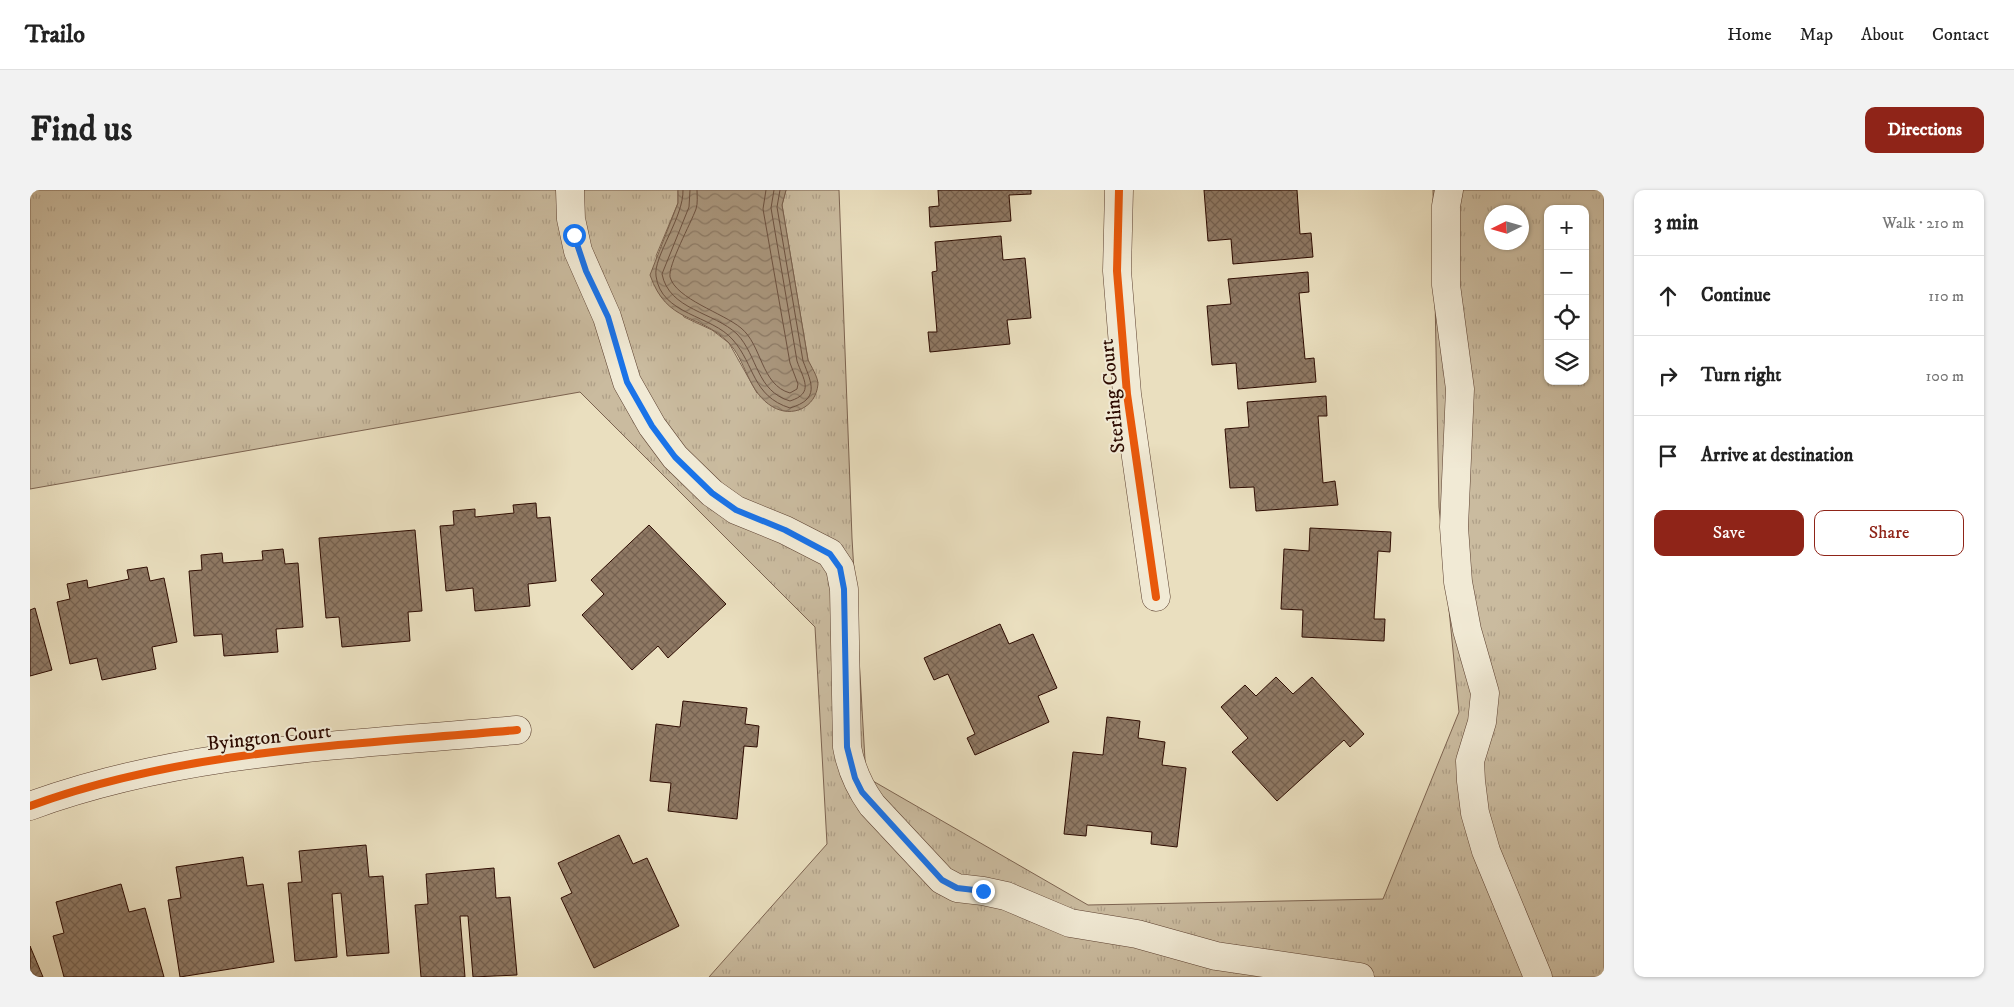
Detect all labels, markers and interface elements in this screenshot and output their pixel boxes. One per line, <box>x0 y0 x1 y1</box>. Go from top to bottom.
text: Trailo <box>25 20 85 50</box>
text: Home <box>1727 24 1772 46</box>
text: Map <box>1800 24 1833 46</box>
text: About <box>1861 24 1904 46</box>
text: Contact <box>1932 24 1989 46</box>
button: Directions <box>1865 107 1984 153</box>
text: Find us <box>30 108 132 152</box>
north arrow <box>1484 205 1529 250</box>
map controls <box>1544 205 1589 385</box>
button: + <box>1544 205 1589 250</box>
text: 3 min <box>1654 210 1699 236</box>
text: Walk · 210 m <box>1882 213 1964 233</box>
route start <box>563 224 586 247</box>
button: − <box>1544 250 1589 295</box>
icon: ahead <box>1654 282 1682 310</box>
text: Continue <box>1701 284 1771 307</box>
text: 110 m <box>1928 286 1964 306</box>
button: locate <box>1544 295 1589 340</box>
street label: Sterling Court <box>1095 338 1131 454</box>
button: layers <box>1544 340 1589 385</box>
icon: right <box>1654 362 1682 390</box>
text: Turn right <box>1701 364 1781 387</box>
text: 100 m <box>1926 366 1964 386</box>
icon: arrive <box>1654 442 1682 470</box>
text: Arrive at destination <box>1701 444 1853 467</box>
button: Save <box>1654 510 1804 556</box>
button: Share <box>1814 510 1964 556</box>
street label: Byington Court <box>206 719 332 757</box>
route end <box>972 880 995 903</box>

